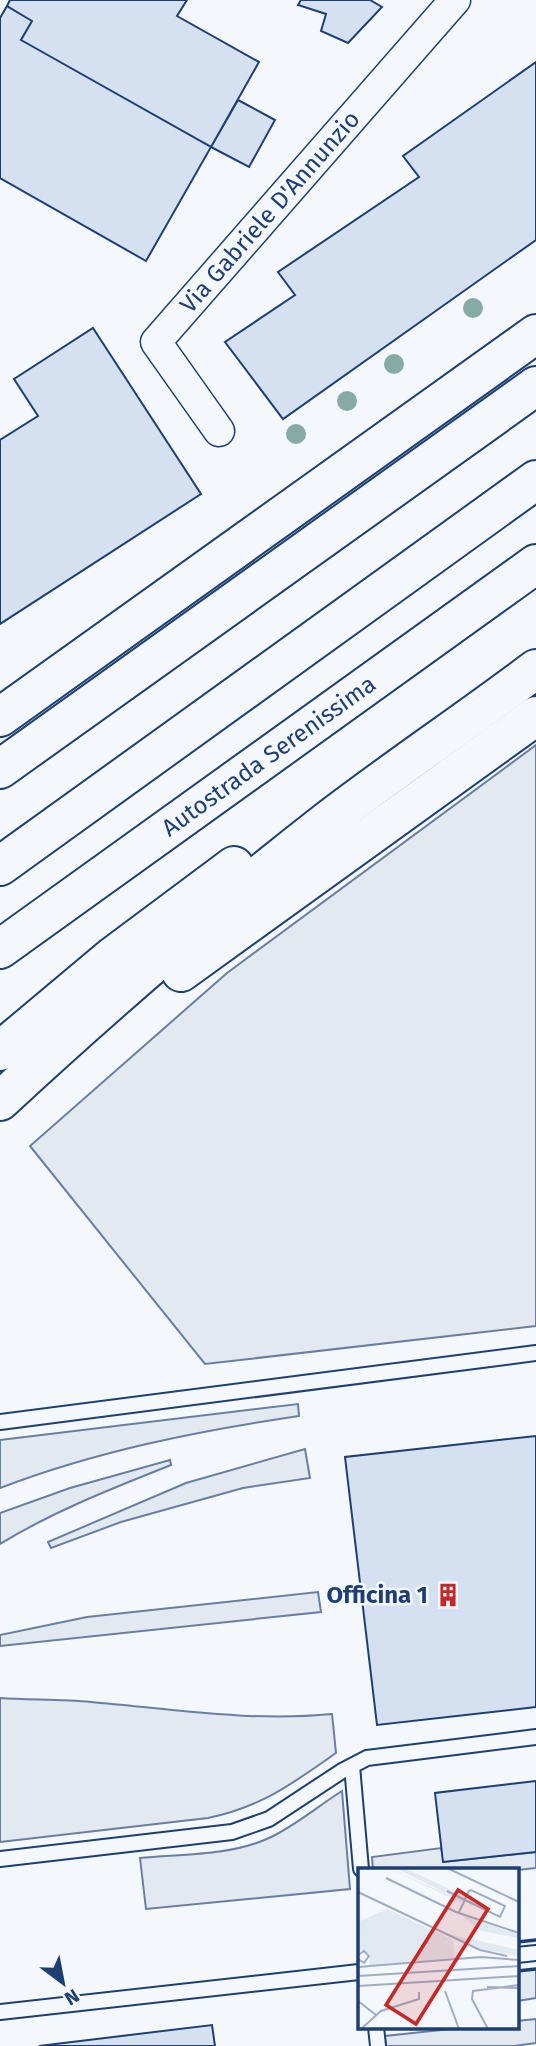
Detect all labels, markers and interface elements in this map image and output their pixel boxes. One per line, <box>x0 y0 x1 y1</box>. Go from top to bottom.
street label: Via Gabriele D'Annunzio <box>174 105 366 318</box>
street label: Autostrada Serenissima <box>156 670 381 842</box>
place label: Officina 1 <box>326 1581 428 1609</box>
building icon: Officina 1 <box>434 1581 462 1609</box>
inset map <box>358 1868 518 2028</box>
north arrow <box>28 1948 98 2018</box>
text: N <box>60 1984 83 2010</box>

